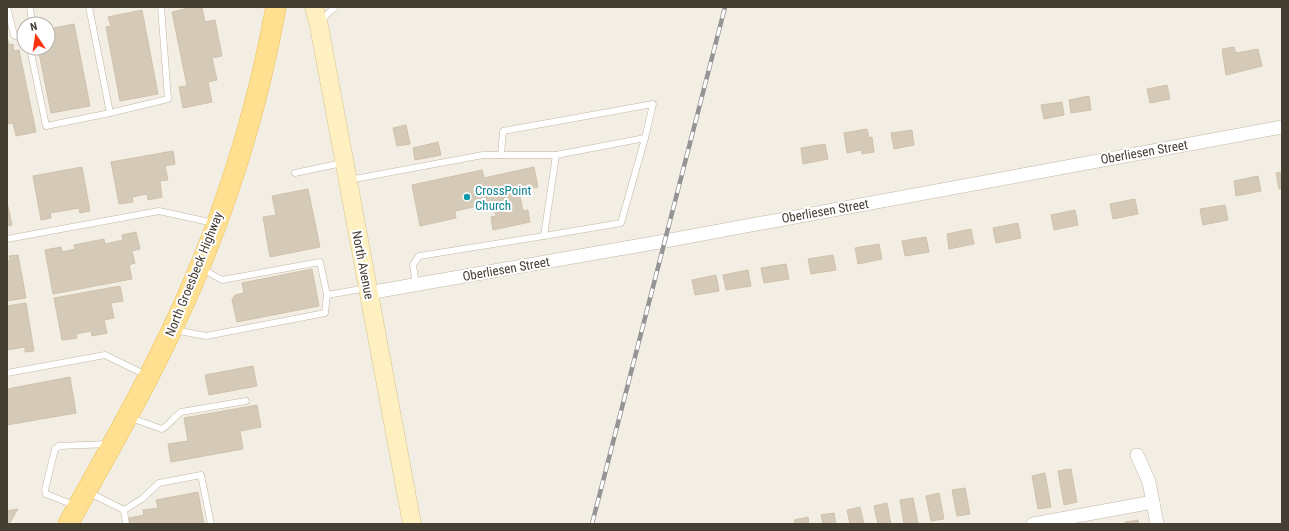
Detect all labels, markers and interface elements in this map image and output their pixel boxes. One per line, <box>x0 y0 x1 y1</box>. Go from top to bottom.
north arrow <box>16 16 56 56</box>
text: N <box>29 20 39 34</box>
street label: Oberliesen Street <box>1099 137 1189 167</box>
place label: CrossPoint Church <box>475 183 532 213</box>
marker: CrossPoint Church <box>462 192 472 202</box>
street label: Oberliesen Street <box>780 196 870 226</box>
street label: North Groesbeck Highway <box>162 209 226 339</box>
street label: North Avenue <box>349 230 377 300</box>
street label: Oberliesen Street <box>461 254 551 284</box>

